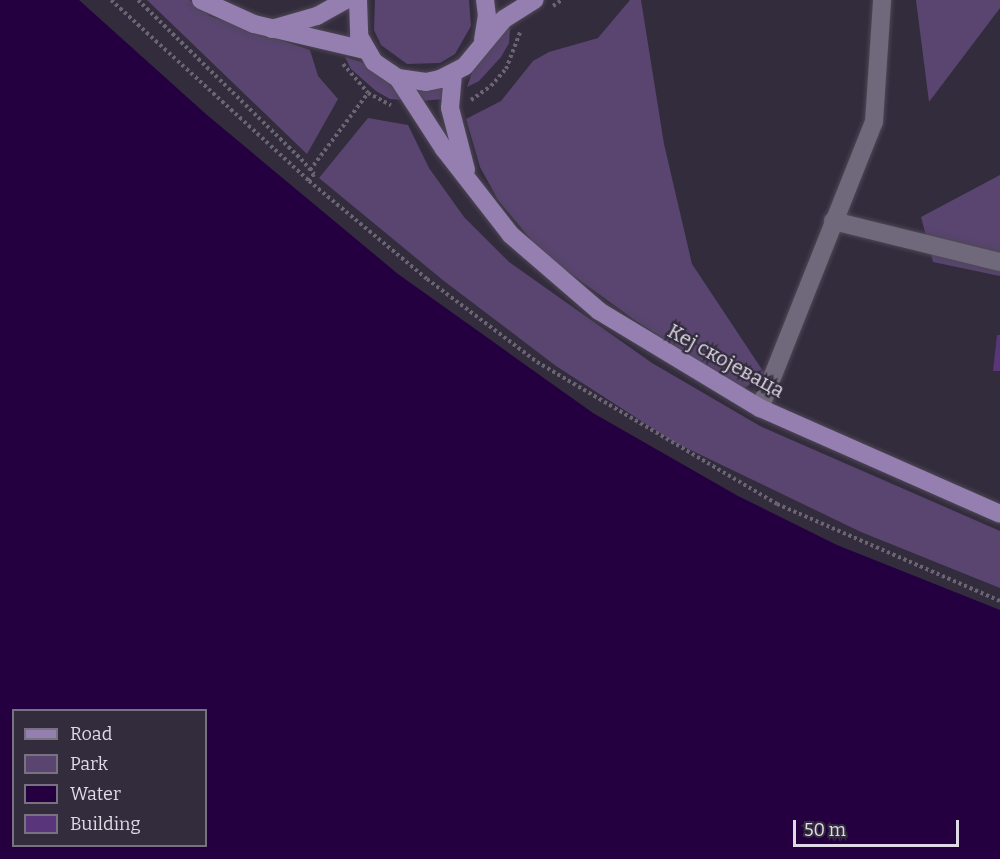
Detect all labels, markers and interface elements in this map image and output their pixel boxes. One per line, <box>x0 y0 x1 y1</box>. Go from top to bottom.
street label: Кеј скојеваца <box>663 319 789 403</box>
legend <box>12 709 207 847</box>
text: Road <box>70 723 112 745</box>
text: Park <box>70 753 108 775</box>
text: Water <box>70 783 121 805</box>
scale bar <box>796 808 962 846</box>
text: Building <box>70 813 141 835</box>
text: 50 m <box>804 819 846 841</box>

